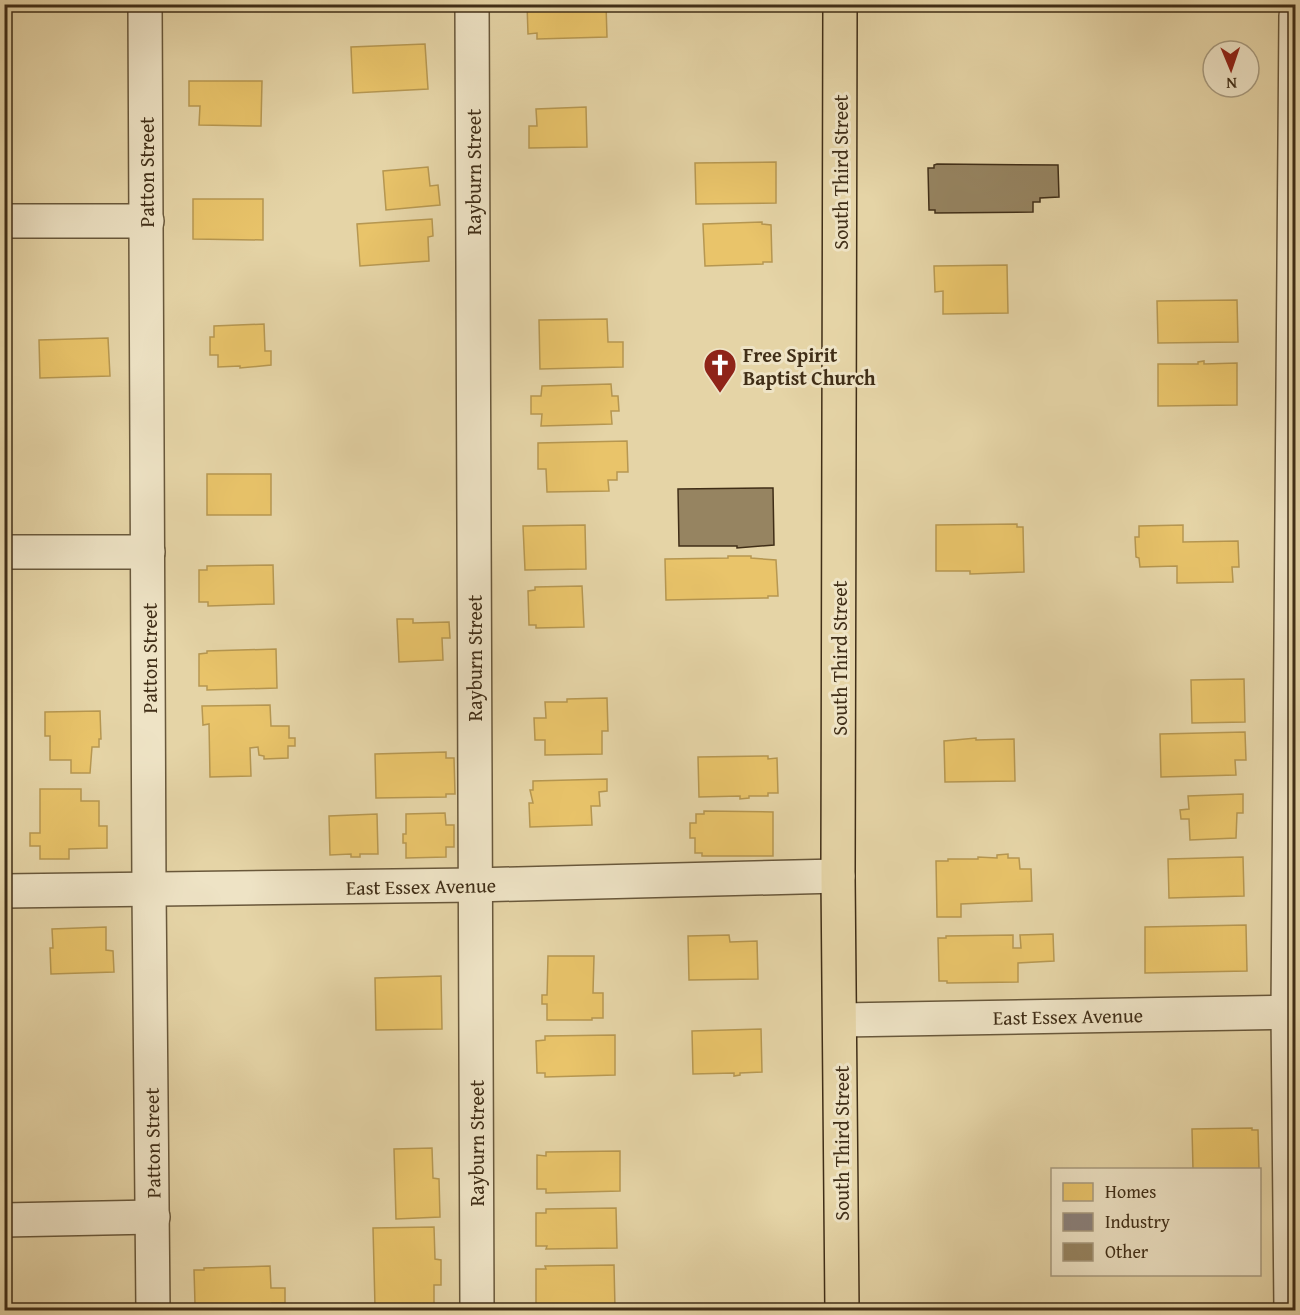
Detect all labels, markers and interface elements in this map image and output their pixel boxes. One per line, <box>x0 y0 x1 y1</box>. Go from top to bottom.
north arrow <box>1201 39 1261 99</box>
text: N <box>1225 72 1237 96</box>
street label: South Third Street <box>826 94 855 250</box>
street label: Rayburn Street <box>459 109 488 235</box>
street label: Patton Street <box>132 117 161 227</box>
place label: Free Spirit Baptist Church <box>743 340 876 392</box>
church icon: Free Spirit Baptist Church <box>702 347 738 394</box>
street label: South Third Street <box>825 580 854 736</box>
street label: Rayburn Street <box>460 595 489 721</box>
street label: Patton Street <box>135 603 164 713</box>
street label: East Essex Avenue <box>346 870 496 902</box>
street label: East Essex Avenue <box>993 1000 1143 1032</box>
street label: South Third Street <box>827 1065 856 1221</box>
street label: Rayburn Street <box>462 1080 491 1206</box>
street label: Patton Street <box>137 1087 167 1199</box>
legend <box>1051 1168 1261 1276</box>
text: Homes <box>1105 1178 1156 1205</box>
text: Industry <box>1105 1208 1170 1235</box>
text: Other <box>1105 1238 1149 1265</box>

